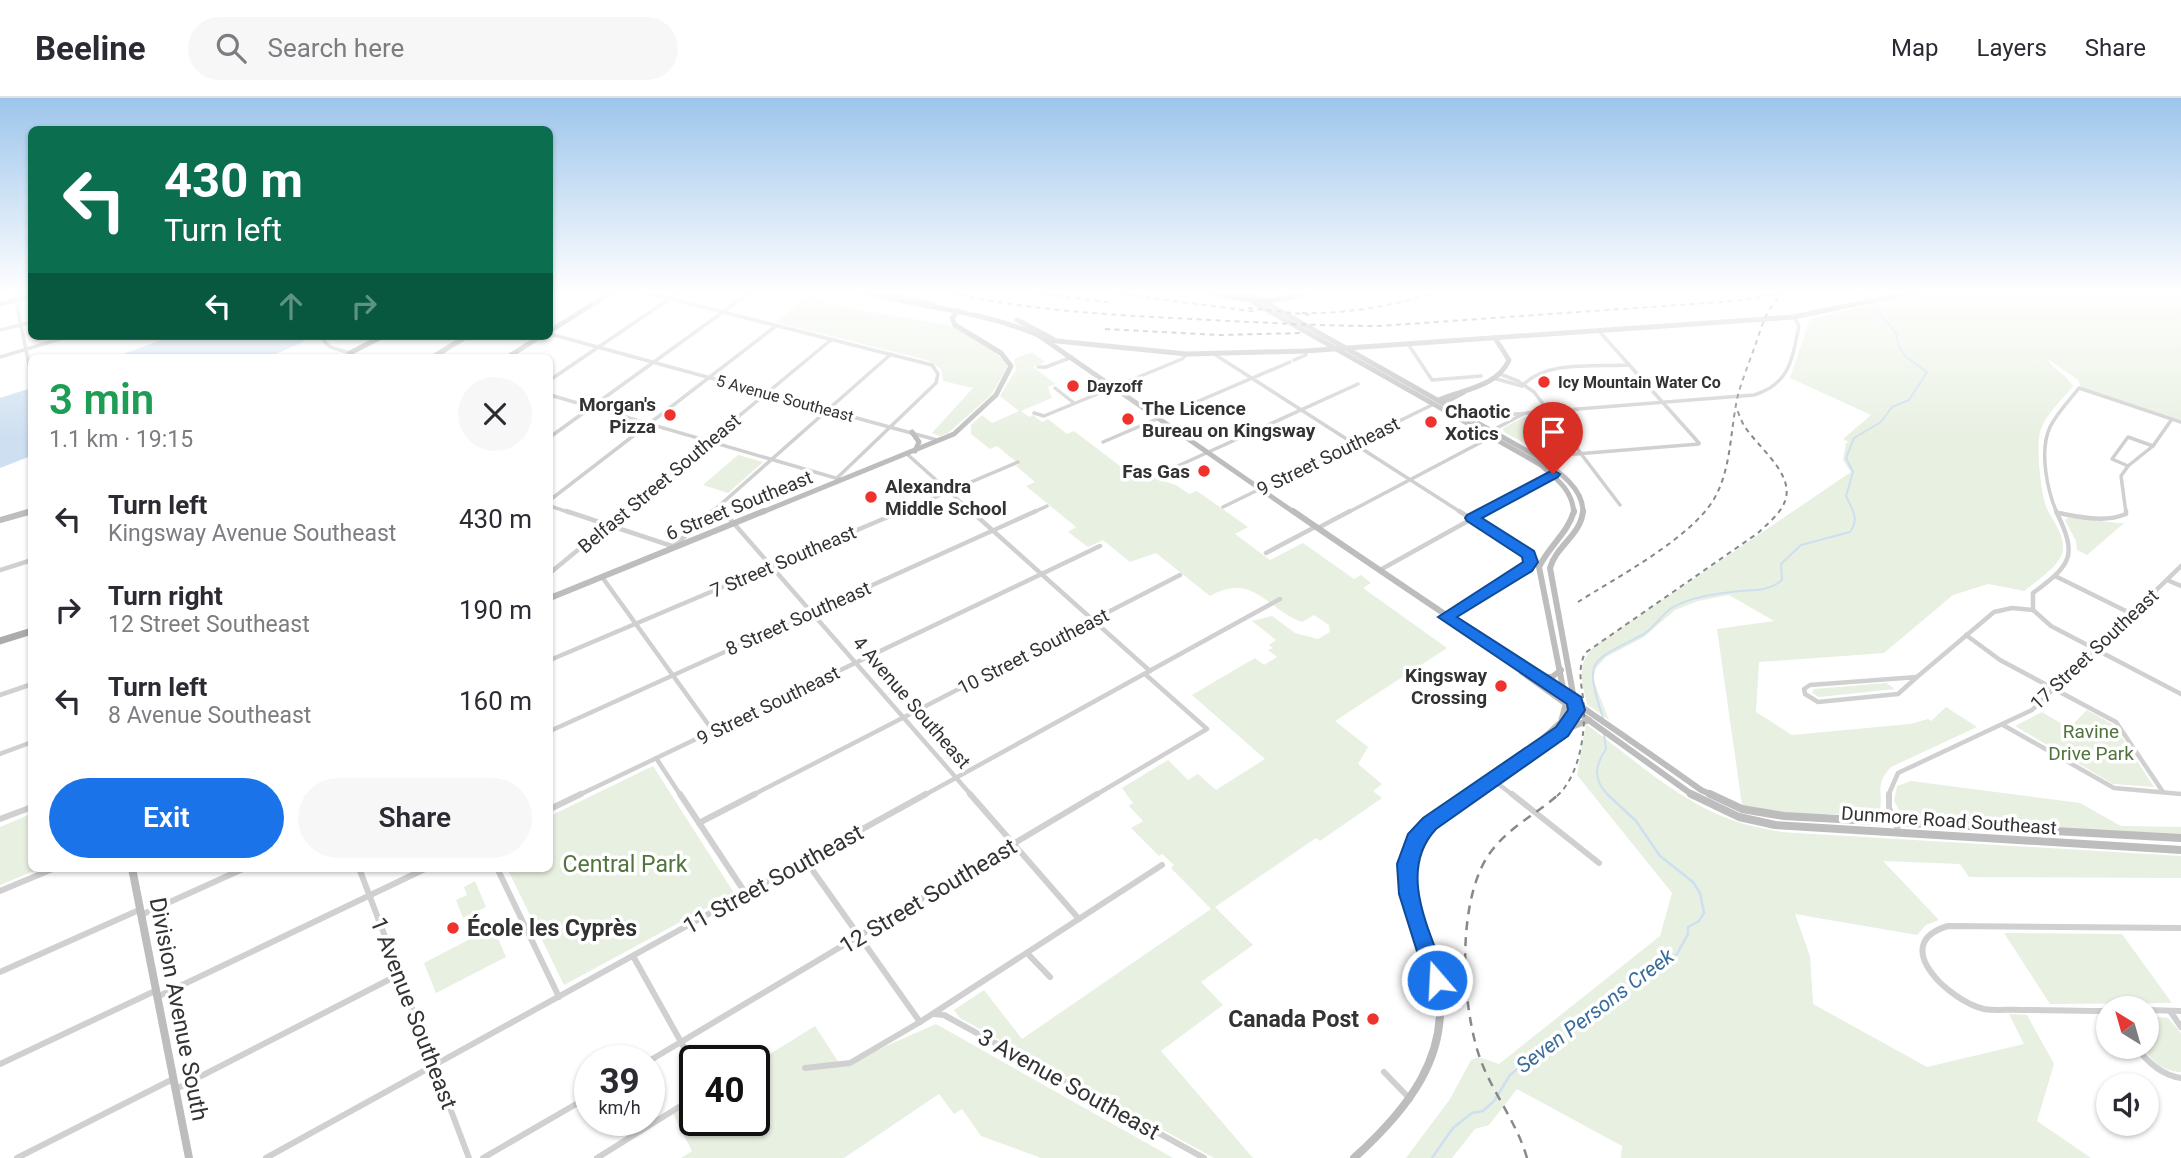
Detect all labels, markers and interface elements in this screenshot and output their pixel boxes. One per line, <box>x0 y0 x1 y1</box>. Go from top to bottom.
search box <box>188 17 678 80</box>
text: Beeline <box>35 29 146 68</box>
icon: search <box>212 29 250 67</box>
text: Search here <box>268 33 404 63</box>
text: Map <box>1891 34 1939 62</box>
text: Layers <box>1977 34 2047 62</box>
text: Share <box>2085 34 2146 62</box>
text: 430 m <box>164 152 303 209</box>
icon: left <box>49 154 140 245</box>
text: Turn left <box>164 211 282 249</box>
icon: left <box>199 287 237 325</box>
icon: ahead <box>272 287 310 325</box>
icon: right <box>345 287 383 325</box>
street label: 5 Avenue Southeast <box>714 371 856 426</box>
place label: Icy Mountain Water Co <box>1558 373 1721 392</box>
marker: Icy Mountain Water Co <box>1536 374 1552 390</box>
text: 3 min <box>49 375 154 424</box>
button: close <box>458 377 532 451</box>
place label: Dayzoff <box>1087 377 1143 396</box>
marker: Dayzoff <box>1065 378 1081 394</box>
place label: Morgan's Pizza <box>579 393 656 438</box>
place label: The Licence Bureau on Kingsway <box>1142 397 1316 442</box>
place label: Chaotic Xotics <box>1445 400 1510 445</box>
pin <box>1523 402 1583 474</box>
marker: Morgan's Pizza <box>662 407 678 423</box>
street label: Belfast Street Southeast <box>573 409 745 558</box>
marker: The Licence Bureau on Kingsway <box>1120 411 1136 427</box>
street label: 9 Street Southeast <box>1253 412 1403 501</box>
icon: arrive <box>1534 413 1572 451</box>
marker: Chaotic Xotics <box>1423 414 1439 430</box>
text: 1.1 km · 19:15 <box>49 426 193 453</box>
place label: Fas Gas <box>1122 460 1190 483</box>
marker: Fas Gas <box>1196 463 1212 479</box>
street label: 6 Street Southeast <box>663 466 816 545</box>
place label: Alexandra Middle School <box>885 475 1007 520</box>
marker: Alexandra Middle School <box>863 489 879 505</box>
text: Turn left <box>108 490 207 520</box>
icon: left <box>49 500 87 538</box>
text: 430 m <box>459 504 532 534</box>
text: Kingsway Avenue Southeast <box>108 520 396 547</box>
street label: 7 Street Southeast <box>707 520 859 603</box>
street label: 8 Street Southeast <box>722 576 874 661</box>
text: Turn right <box>108 581 223 611</box>
street label: 17 Street Southeast <box>2026 584 2163 715</box>
icon: right <box>49 591 87 629</box>
text: 190 m <box>459 595 532 625</box>
street label: 10 Street Southeast <box>954 603 1113 700</box>
text: 12 Street Southeast <box>108 611 310 638</box>
street label: 4 Avenue Southeast <box>848 631 975 773</box>
street label: 9 Street Southeast <box>693 661 843 750</box>
place label: Kingsway Crossing <box>1405 664 1487 709</box>
text: Turn left <box>108 672 207 702</box>
marker: Kingsway Crossing <box>1493 678 1509 694</box>
icon: left <box>49 682 87 720</box>
text: 160 m <box>459 686 532 716</box>
text: 8 Avenue Southeast <box>108 702 311 729</box>
park label: Ravine Drive Park <box>2048 720 2134 765</box>
button: Exit <box>49 778 284 858</box>
button: Share <box>298 778 532 858</box>
street label: Dunmore Road Southeast <box>1840 801 2058 840</box>
street label: 11 Street Southeast <box>678 819 868 940</box>
street label: 12 Street Southeast <box>835 833 1022 960</box>
park label: Central Park <box>563 851 688 878</box>
street label: Division Avenue South <box>144 895 213 1123</box>
street label: 1 Avenue Southeast <box>365 913 463 1113</box>
place label: École les Cyprès <box>467 914 637 942</box>
marker: École les Cyprès <box>445 920 461 936</box>
position arrow <box>1400 943 1474 1017</box>
water label: Seven Persons Creek <box>1511 944 1679 1078</box>
north arrow <box>2096 996 2160 1059</box>
map controls <box>2096 996 2159 1136</box>
place label: Canada Post <box>1228 1006 1359 1033</box>
marker: Canada Post <box>1365 1011 1381 1027</box>
street label: 3 Avenue Southeast <box>973 1023 1164 1146</box>
speed limit sign: 40 <box>679 1045 770 1136</box>
text: 39 <box>599 1061 640 1102</box>
button: sound <box>2096 1073 2159 1136</box>
text: km/h <box>598 1097 641 1118</box>

